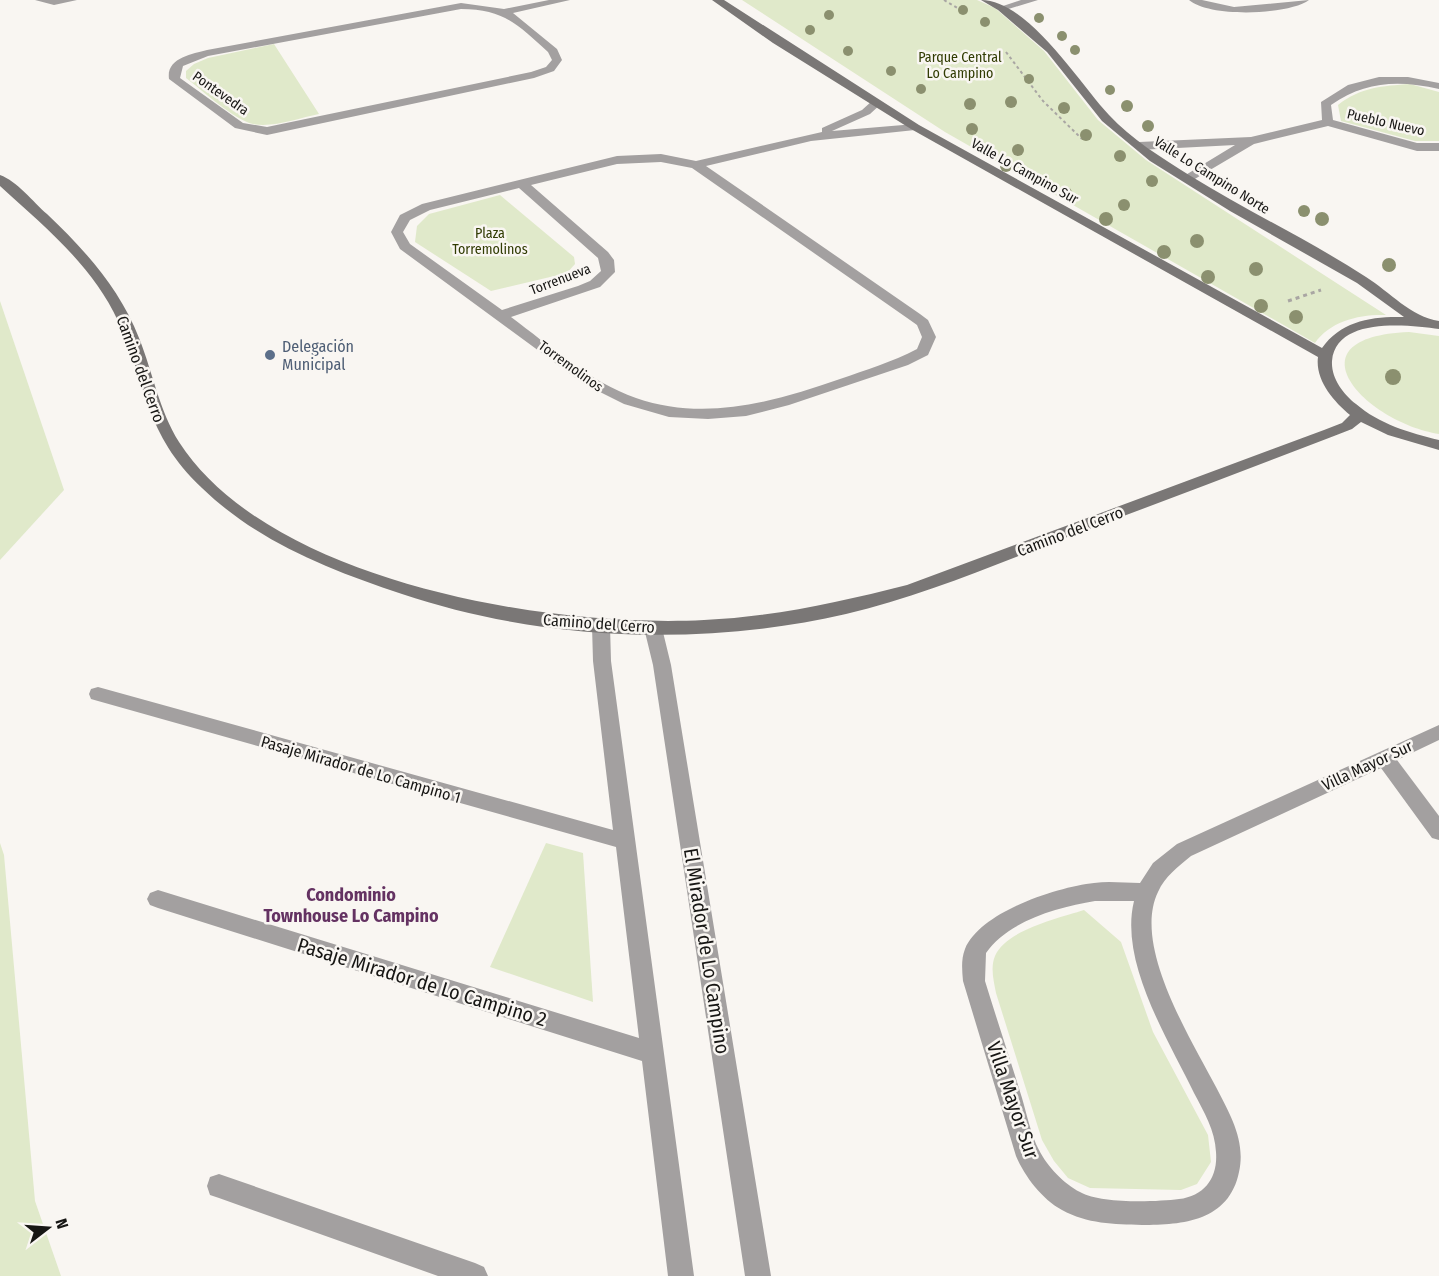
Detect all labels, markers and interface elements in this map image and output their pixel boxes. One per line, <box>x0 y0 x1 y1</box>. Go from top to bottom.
park label: Parque Central Lo Campino <box>918 49 1002 82</box>
street label: Pontevedra <box>189 68 252 119</box>
street label: Pueblo Nuevo <box>1345 105 1426 140</box>
street label: Valle Lo Campino Norte <box>1151 133 1273 218</box>
street label: Valle Lo Campino Sur <box>968 135 1082 208</box>
park label: Plaza Torremolinos <box>452 225 528 258</box>
street label: Torrenueva <box>527 260 593 299</box>
street label: Camino del Cerro <box>112 313 169 425</box>
place label: Delegación Municipal <box>282 337 354 374</box>
street label: Torremolinos <box>535 337 606 395</box>
marker: Delegación Municipal <box>263 348 277 362</box>
street label: Camino del Cerro <box>1014 503 1126 560</box>
street label: Camino del Cerro <box>542 610 656 637</box>
street label: Pasaje Mirador de Lo Campino 1 <box>259 732 463 807</box>
street label: Villa Mayor Sur <box>1319 736 1416 795</box>
street label: El Mirador de Lo Campino <box>679 846 735 1056</box>
district label: Condominio Townhouse Lo Campino <box>263 884 439 927</box>
street label: Pasaje Mirador de Lo Campino 2 <box>294 933 550 1031</box>
street label: Villa Mayor Sur <box>982 1038 1044 1162</box>
north arrow <box>18 1198 78 1258</box>
text: N <box>51 1216 72 1231</box>

